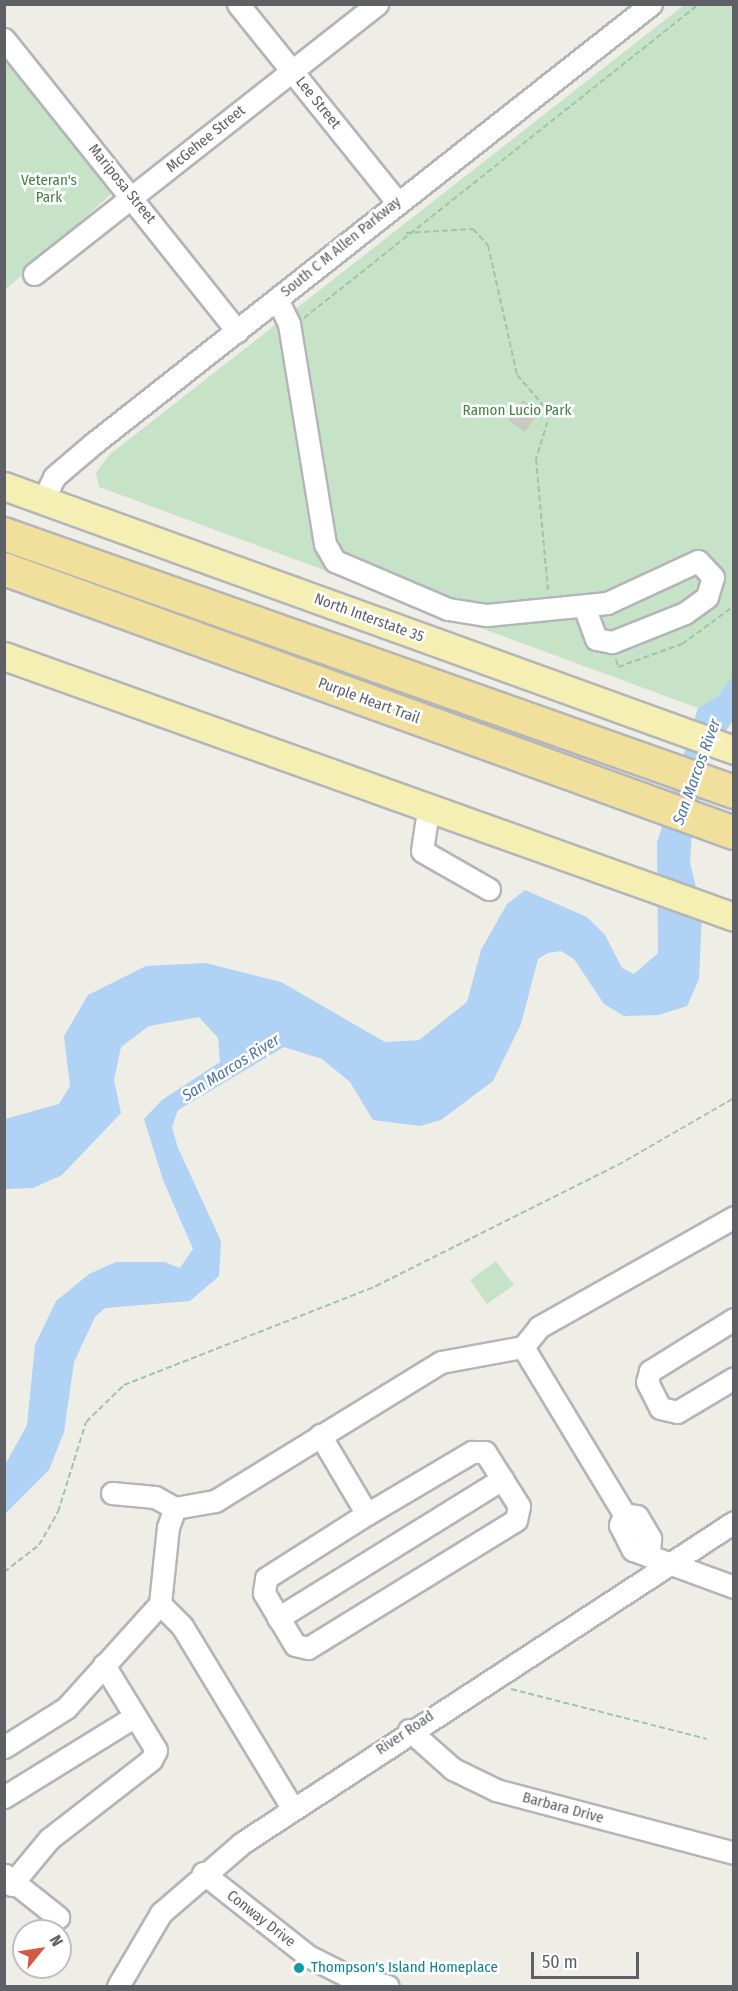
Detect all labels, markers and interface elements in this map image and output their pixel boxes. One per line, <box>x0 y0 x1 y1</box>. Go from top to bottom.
street label: Lee Street <box>292 73 344 133</box>
street label: McGehee Street <box>163 102 249 176</box>
street label: Mariposa Street <box>84 141 160 227</box>
park label: Veteran's Park <box>21 171 77 206</box>
street label: South C M Allen Parkway <box>277 193 405 301</box>
park label: Ramon Lucio Park <box>463 402 571 420</box>
street label: North Interstate 35 <box>312 590 426 646</box>
street label: Purple Heart Trail <box>316 674 422 728</box>
water label: San Marcos River <box>669 717 725 827</box>
water label: San Marcos River <box>179 1030 283 1106</box>
street label: River Road <box>373 1707 437 1759</box>
street label: Barbara Drive <box>520 1789 606 1827</box>
street label: Conway Drive <box>223 1887 299 1951</box>
north arrow <box>12 1919 72 1979</box>
text: N <box>46 1932 67 1950</box>
scale bar <box>534 1940 642 1978</box>
text: 50 m <box>542 1951 578 1973</box>
place label: Thompson's Island Homeplace <box>311 1959 498 1977</box>
marker: Thompson's Island Homeplace <box>292 1961 306 1975</box>

